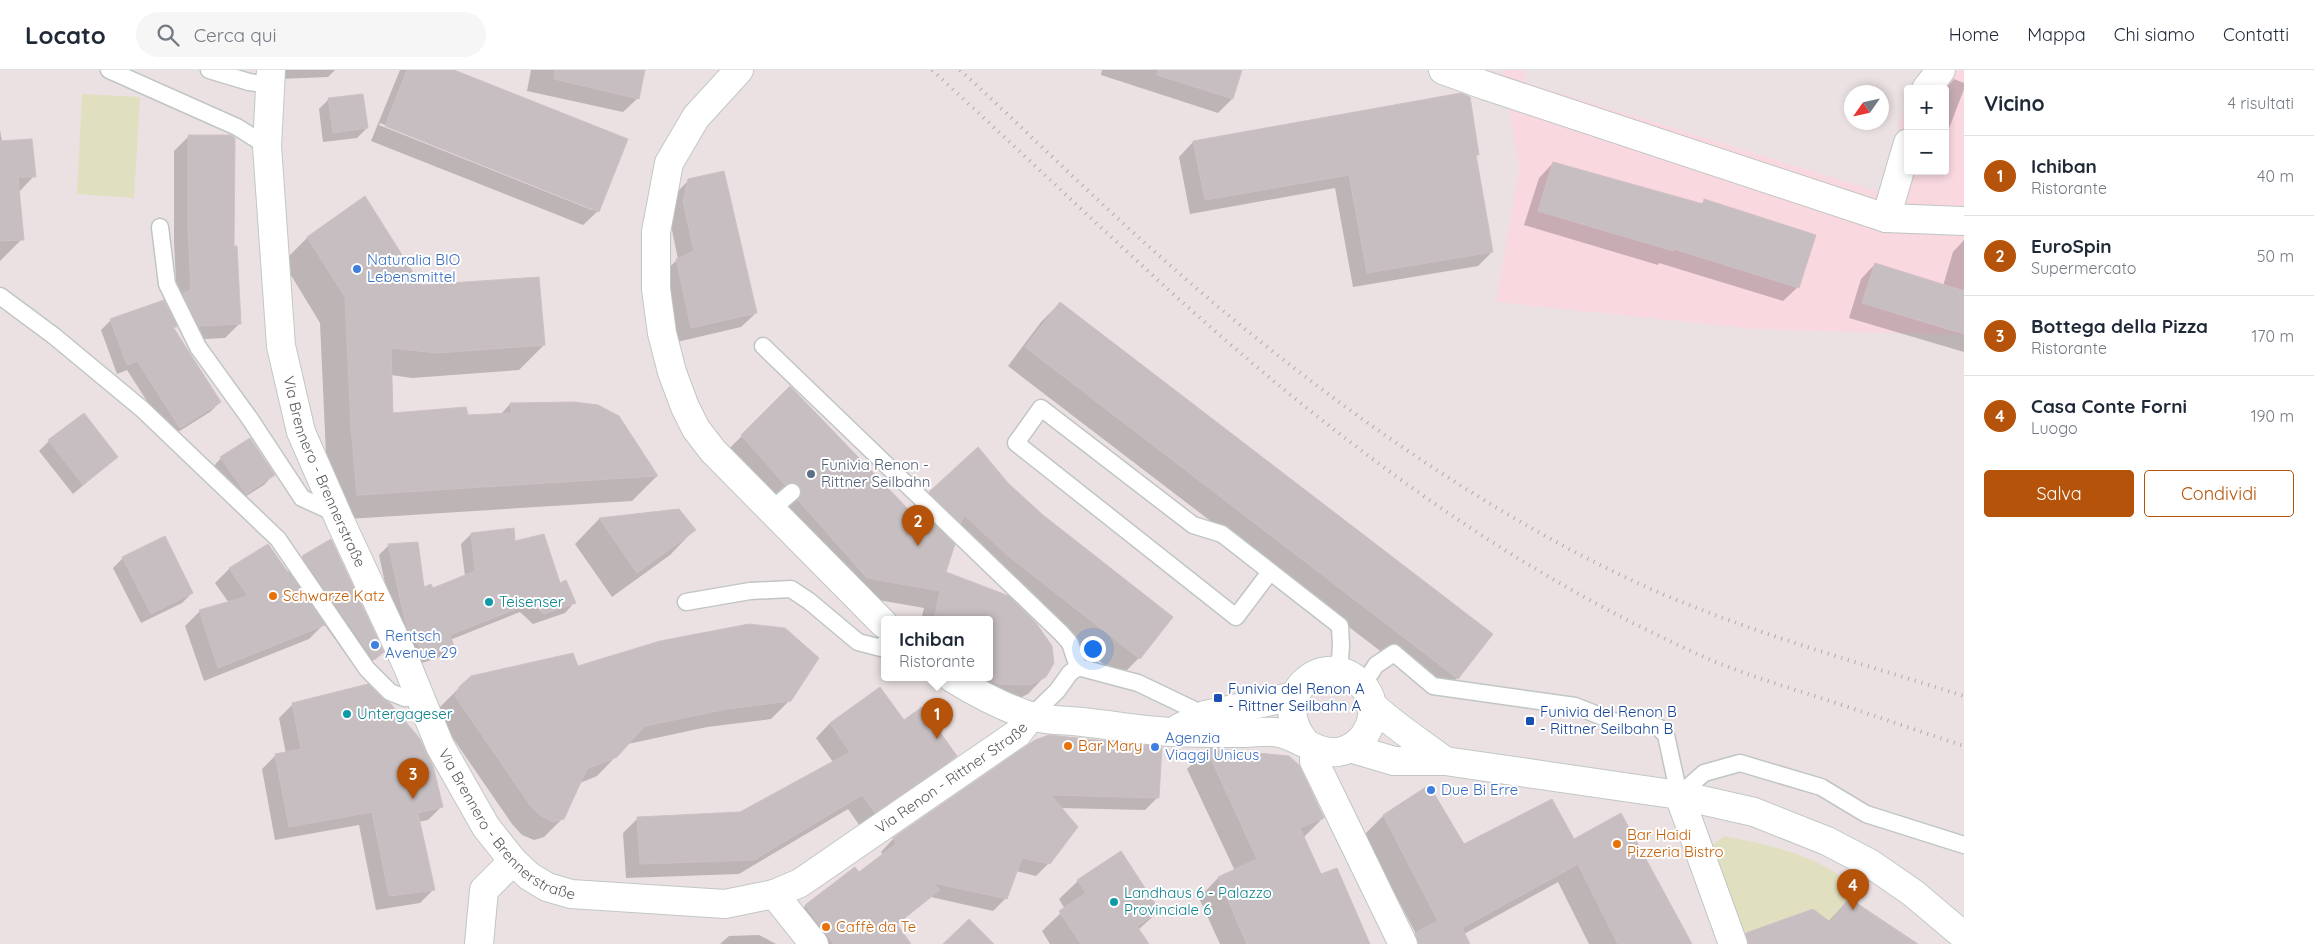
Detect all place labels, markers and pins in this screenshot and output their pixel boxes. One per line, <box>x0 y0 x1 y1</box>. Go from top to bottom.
place label: Naturalia BIO Lebensmittel <box>367 250 460 286</box>
marker: Naturalia BIO Lebensmittel <box>351 263 363 275</box>
place label: Funivia Renon - Rittner Seilbahn <box>821 455 930 491</box>
marker: Funivia Renon - Rittner Seilbahn <box>805 468 817 480</box>
pin: 2 <box>902 505 934 546</box>
place label: Schwarze Katz <box>283 586 385 605</box>
marker: Schwarze Katz <box>267 590 279 602</box>
place label: Teisenser <box>499 592 564 611</box>
marker: Teisenser <box>483 596 495 608</box>
place label: Rentsch Avenue 29 <box>385 626 457 662</box>
marker: Rentsch Avenue 29 <box>369 639 381 651</box>
place label: Funivia del Renon A - Rittner Seilbahn A <box>1228 679 1365 715</box>
marker: Funivia del Renon A - Rittner Seilbahn A <box>1212 692 1224 704</box>
pin: 1 <box>921 698 953 739</box>
place label: Funivia del Renon B - Rittner Seilbahn B <box>1540 702 1677 738</box>
place label: Untergageser <box>357 704 453 723</box>
marker: Untergageser <box>341 708 353 720</box>
marker: Funivia del Renon B - Rittner Seilbahn B <box>1524 715 1536 727</box>
place label: Agenzia Viaggi Unicus <box>1165 728 1259 764</box>
place label: Bar Mary <box>1078 736 1143 755</box>
marker: Bar Mary <box>1062 740 1074 752</box>
marker: Agenzia Viaggi Unicus <box>1149 741 1161 753</box>
pin: 3 <box>397 758 429 799</box>
place label: Due Bi Erre <box>1441 780 1518 799</box>
marker: Due Bi Erre <box>1425 784 1437 796</box>
place label: Bar Haidi Pizzeria Bistro <box>1627 825 1724 861</box>
marker: Bar Haidi Pizzeria Bistro <box>1611 838 1623 850</box>
pin: 4 <box>1837 869 1869 910</box>
place label: Landhaus 6 - Palazzo Provinciale 6 <box>1124 883 1272 919</box>
marker: Landhaus 6 - Palazzo Provinciale 6 <box>1108 896 1120 908</box>
place label: Caffè da Te <box>836 917 916 936</box>
marker: Caffè da Te <box>820 921 832 933</box>

